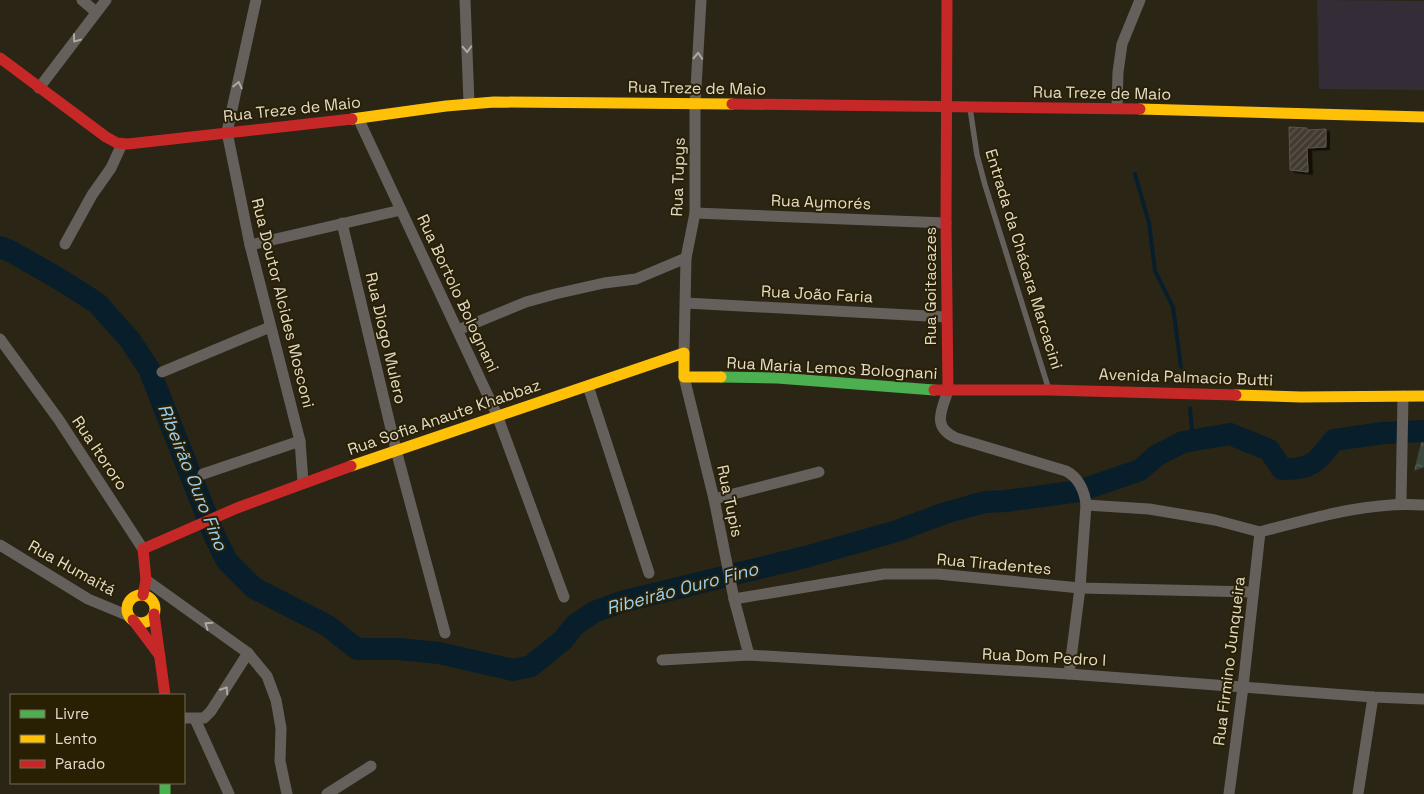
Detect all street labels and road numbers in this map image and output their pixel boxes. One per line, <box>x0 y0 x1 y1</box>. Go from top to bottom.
street label: Rua Treze de Maio <box>628 76 766 100</box>
street label: Rua Treze de Maio <box>1033 81 1171 105</box>
street label: Rua Treze de Maio <box>222 91 362 127</box>
street label: Rua Tupys <box>666 137 690 217</box>
street label: Entrada da Chácara Marcacini <box>980 146 1068 372</box>
street label: Rua Aymorés <box>771 190 871 214</box>
street label: Rua Doutor Alcides Mosconi <box>247 196 319 410</box>
street label: Rua Bortolo Bolognani <box>412 211 504 375</box>
street label: Rua Goitacazes <box>920 227 941 345</box>
street label: Rua Diogo Mulero <box>361 270 411 406</box>
street label: Rua João Faria <box>761 281 873 307</box>
street label: Rua Maria Lemos Bolognani <box>726 352 938 384</box>
street label: Avenida Palmacio Butti <box>1098 363 1274 391</box>
street label: Rua Sofia Anaute Khabbaz <box>345 374 543 460</box>
street label: Rua Itororo <box>67 412 133 494</box>
street label: Rua Tupis <box>712 463 748 539</box>
street label: Rua Humaitá <box>25 535 119 601</box>
street label: Rua Tiradentes <box>936 549 1052 579</box>
street label: Rua Firmino Junqueira <box>1208 575 1250 747</box>
street label: Rua Dom Pedro I <box>981 643 1107 671</box>

